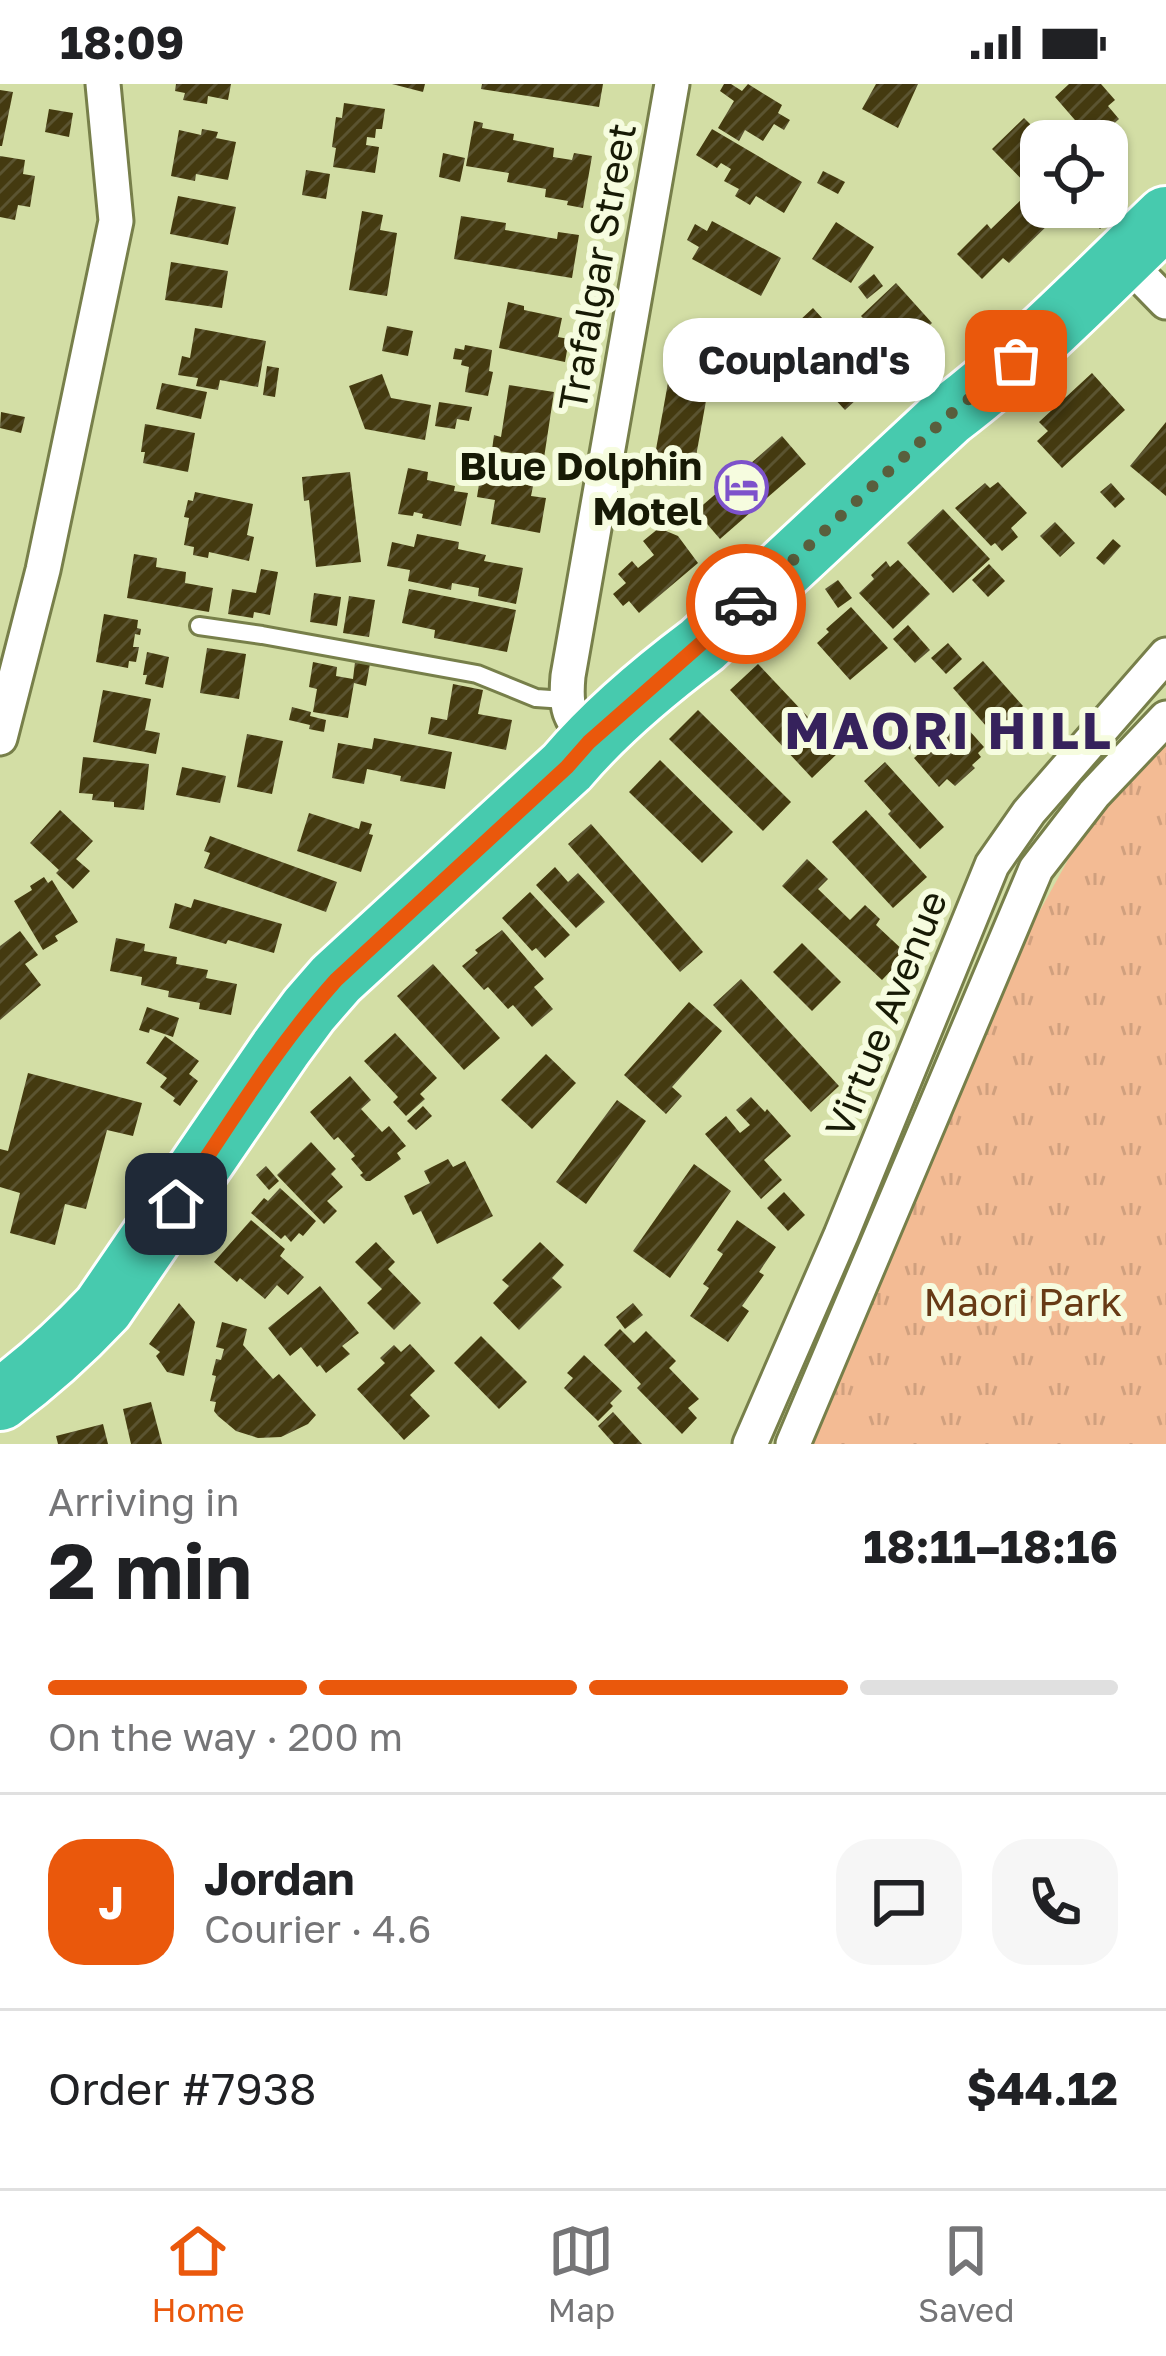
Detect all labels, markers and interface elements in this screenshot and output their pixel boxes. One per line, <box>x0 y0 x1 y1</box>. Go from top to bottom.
text: 18:09 <box>60 15 184 69</box>
street label: Trafalgar Street <box>548 119 645 415</box>
map controls <box>1020 120 1128 228</box>
button: locate <box>1020 120 1128 228</box>
pin <box>965 310 1067 412</box>
callout: Coupland's <box>662 319 944 403</box>
icon: bag <box>983 328 1049 394</box>
text: Coupland's <box>698 336 910 383</box>
place label: Blue Dolphin Motel <box>459 442 702 534</box>
hotel icon: Blue Dolphin Motel <box>713 460 769 516</box>
courier <box>686 544 806 664</box>
icon: car <box>713 571 779 637</box>
district label: MAORI HILL <box>784 699 1114 760</box>
street label: Virtue Avenue <box>815 884 956 1144</box>
pin <box>125 1153 227 1255</box>
icon: home <box>143 1171 209 1237</box>
park label: Maori Park <box>924 1278 1122 1325</box>
text: Arriving in <box>48 1478 239 1525</box>
text: 18:11–18:16 <box>863 1519 1118 1573</box>
text: 2 min <box>48 1523 252 1616</box>
text: On the way · 200 m <box>48 1713 403 1760</box>
button: chat <box>836 1839 962 1965</box>
button: phone <box>992 1839 1118 1965</box>
text: Jordan <box>204 1851 355 1905</box>
text: J <box>98 1875 124 1929</box>
text: Courier · 4.6 <box>204 1905 431 1952</box>
text: Order #7938 <box>48 2061 316 2115</box>
text: $44.12 <box>967 2061 1118 2115</box>
tab: Home <box>152 2218 245 2329</box>
tab: Map <box>548 2218 615 2329</box>
tab: Saved <box>918 2218 1014 2329</box>

